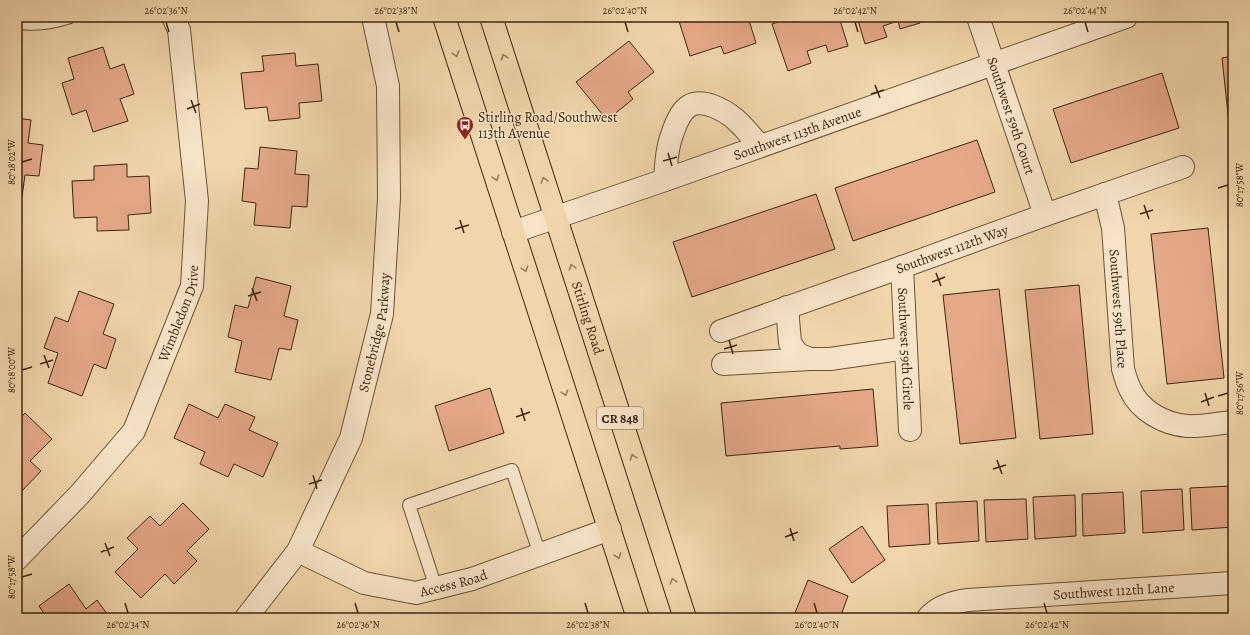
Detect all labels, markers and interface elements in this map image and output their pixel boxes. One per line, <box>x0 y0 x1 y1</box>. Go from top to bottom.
text: 26°02'36"N <box>144 4 188 17</box>
text: 26°02'38"N <box>374 4 418 17</box>
text: 26°02'40"N <box>603 4 647 17</box>
text: 26°02'42"N <box>833 4 877 17</box>
text: 26°02'44"N <box>1063 4 1107 17</box>
one-way arrow <box>451 50 460 57</box>
one-way arrow <box>500 54 508 61</box>
street label: Southwest 59th Court <box>983 54 1040 177</box>
street label: Southwest 113th Avenue <box>731 102 864 165</box>
place label: Stirling Road/Southwest 113th Avenue <box>478 108 618 143</box>
bus stop icon: Stirling Road/Southwest 113th Avenue <box>455 115 475 140</box>
text: 80°18'02"W <box>5 139 18 185</box>
text: 80°17'58"W <box>1233 162 1246 207</box>
one-way arrow <box>491 174 499 181</box>
one-way arrow <box>540 177 549 184</box>
street label: Southwest 112th Way <box>893 220 1011 278</box>
street label: Southwest 59th Place <box>1105 249 1132 369</box>
one-way arrow <box>568 263 577 270</box>
street label: Wimbledon Drive <box>153 264 203 365</box>
one-way arrow <box>520 265 529 272</box>
street label: Stonebridge Parkway <box>353 271 394 394</box>
street label: Stirling Road <box>567 279 609 357</box>
street label: Southwest 59th Circle <box>894 287 919 411</box>
text: 80°18'00"W <box>5 346 18 393</box>
text: 80°17'56"W <box>1233 370 1246 415</box>
one-way arrow <box>560 389 569 396</box>
road number: CR 848 <box>597 407 643 429</box>
one-way arrow <box>629 454 638 461</box>
one-way arrow <box>613 553 622 560</box>
text: 80°17'58"W <box>5 554 18 599</box>
street label: Access Road <box>417 565 490 601</box>
street label: Southwest 112th Lane <box>1053 577 1175 604</box>
one-way arrow <box>669 578 678 585</box>
text: 26°02'34"N <box>106 618 150 631</box>
text: 26°02'36"N <box>336 618 380 631</box>
text: 26°02'38"N <box>566 618 610 631</box>
text: 26°02'40"N <box>795 618 839 631</box>
text: 26°02'42"N <box>1025 618 1069 631</box>

